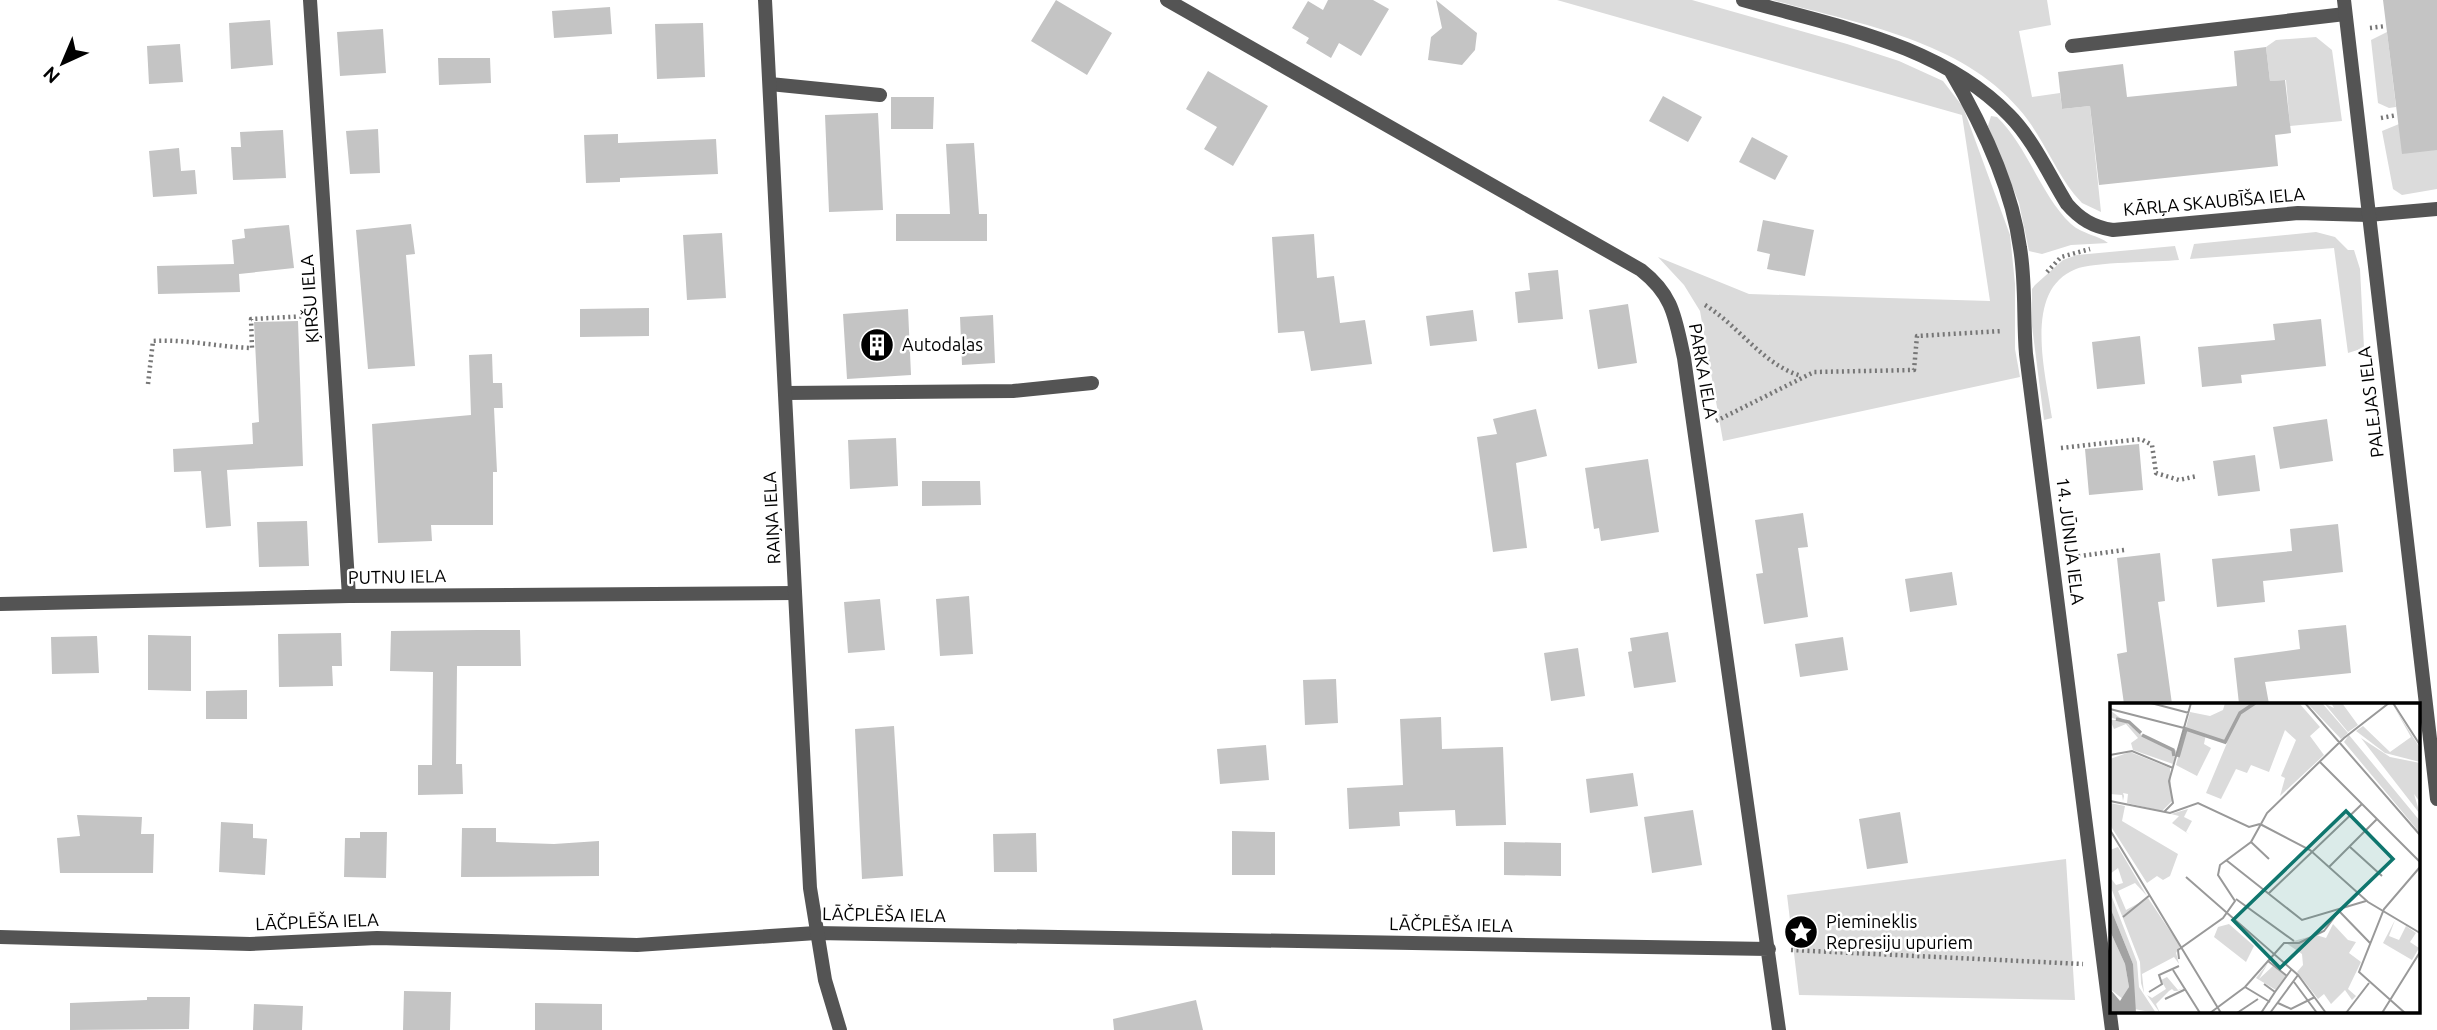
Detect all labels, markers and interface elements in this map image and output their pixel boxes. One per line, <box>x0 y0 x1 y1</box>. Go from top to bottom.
north arrow <box>28 28 98 98</box>
text: N <box>38 62 64 88</box>
street label: KĀRĻA SKAUBĪŠA IELA <box>2122 182 2306 219</box>
street label: ĶIRŠU IELA <box>295 254 322 344</box>
street label: PARKA IELA <box>1686 322 1722 420</box>
building icon: Autodaļas <box>858 326 896 364</box>
place label: Autodaļas <box>902 334 983 354</box>
street label: PALEJAS IELA <box>2353 345 2387 459</box>
street label: RAIŅA IELA <box>759 471 783 565</box>
street label: 14. JŪNIJA IELA <box>2053 476 2089 606</box>
street label: PUTNU IELA <box>348 565 447 587</box>
inset map <box>2110 703 2420 1012</box>
street label: LĀČPLĒŠA IELA <box>822 902 946 925</box>
street label: LĀČPLĒŠA IELA <box>255 908 379 933</box>
place label: Piemineklis Represiju upuriem <box>1826 911 1973 952</box>
street label: LĀČPLĒŠA IELA <box>1389 912 1513 935</box>
place icon: Piemineklis Represiju upuriem <box>1782 913 1820 951</box>

